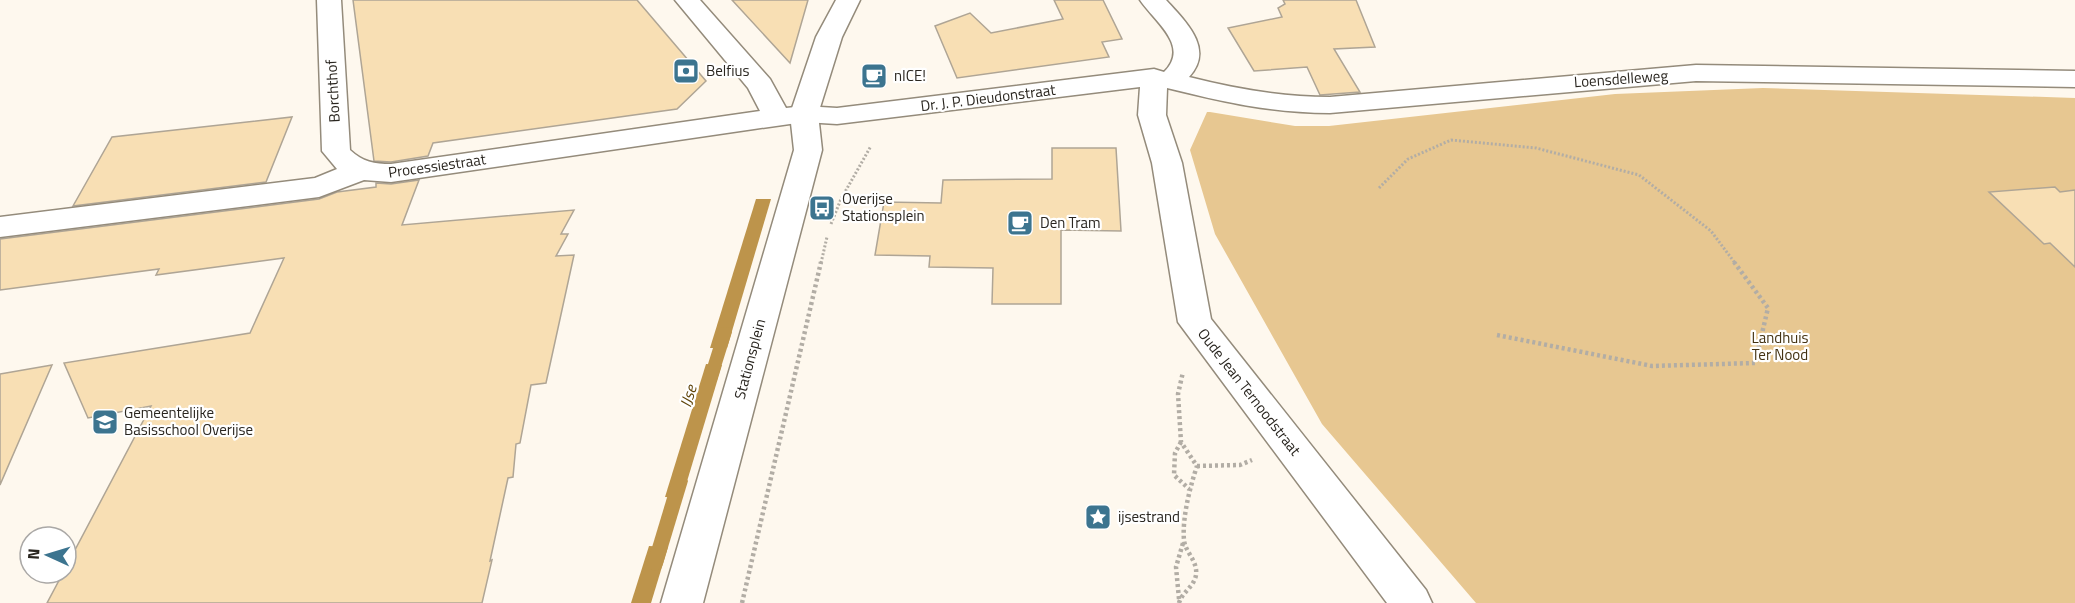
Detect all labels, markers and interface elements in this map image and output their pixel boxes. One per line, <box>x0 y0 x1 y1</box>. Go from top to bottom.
bank icon: Belfius <box>671 56 701 86</box>
street label: Borchthof <box>319 59 346 123</box>
place label: Belfius <box>706 59 749 82</box>
cafe icon: nICE! <box>859 61 889 91</box>
place label: nICE! <box>894 64 926 87</box>
street label: Loensdelleweg <box>1573 64 1669 93</box>
street label: Dr. J. P. Dieudonstraat <box>919 78 1057 117</box>
street label: Processiestraat <box>387 147 488 184</box>
place label: Overijse Stationsplein <box>842 187 925 227</box>
bus stop icon: Overijse Stationsplein <box>807 193 837 223</box>
cafe icon: Den Tram <box>1005 208 1035 238</box>
place label: Den Tram <box>1040 211 1100 234</box>
street label: Stationsplein <box>728 316 771 402</box>
street label: Oude Jean Ternoodstraat <box>1192 323 1307 461</box>
park label: Landhuis Ter Nood <box>1752 326 1809 366</box>
water label: IJse <box>673 380 703 410</box>
place label: Gemeentelijke Basisschool Overijse <box>124 401 253 441</box>
school or university icon: Gemeentelijke Basisschool Overijse <box>90 407 120 437</box>
place icon: ijsestrand <box>1083 502 1113 532</box>
place label: ijsestrand <box>1118 505 1180 528</box>
north arrow <box>18 525 78 585</box>
text: N <box>21 548 45 560</box>

